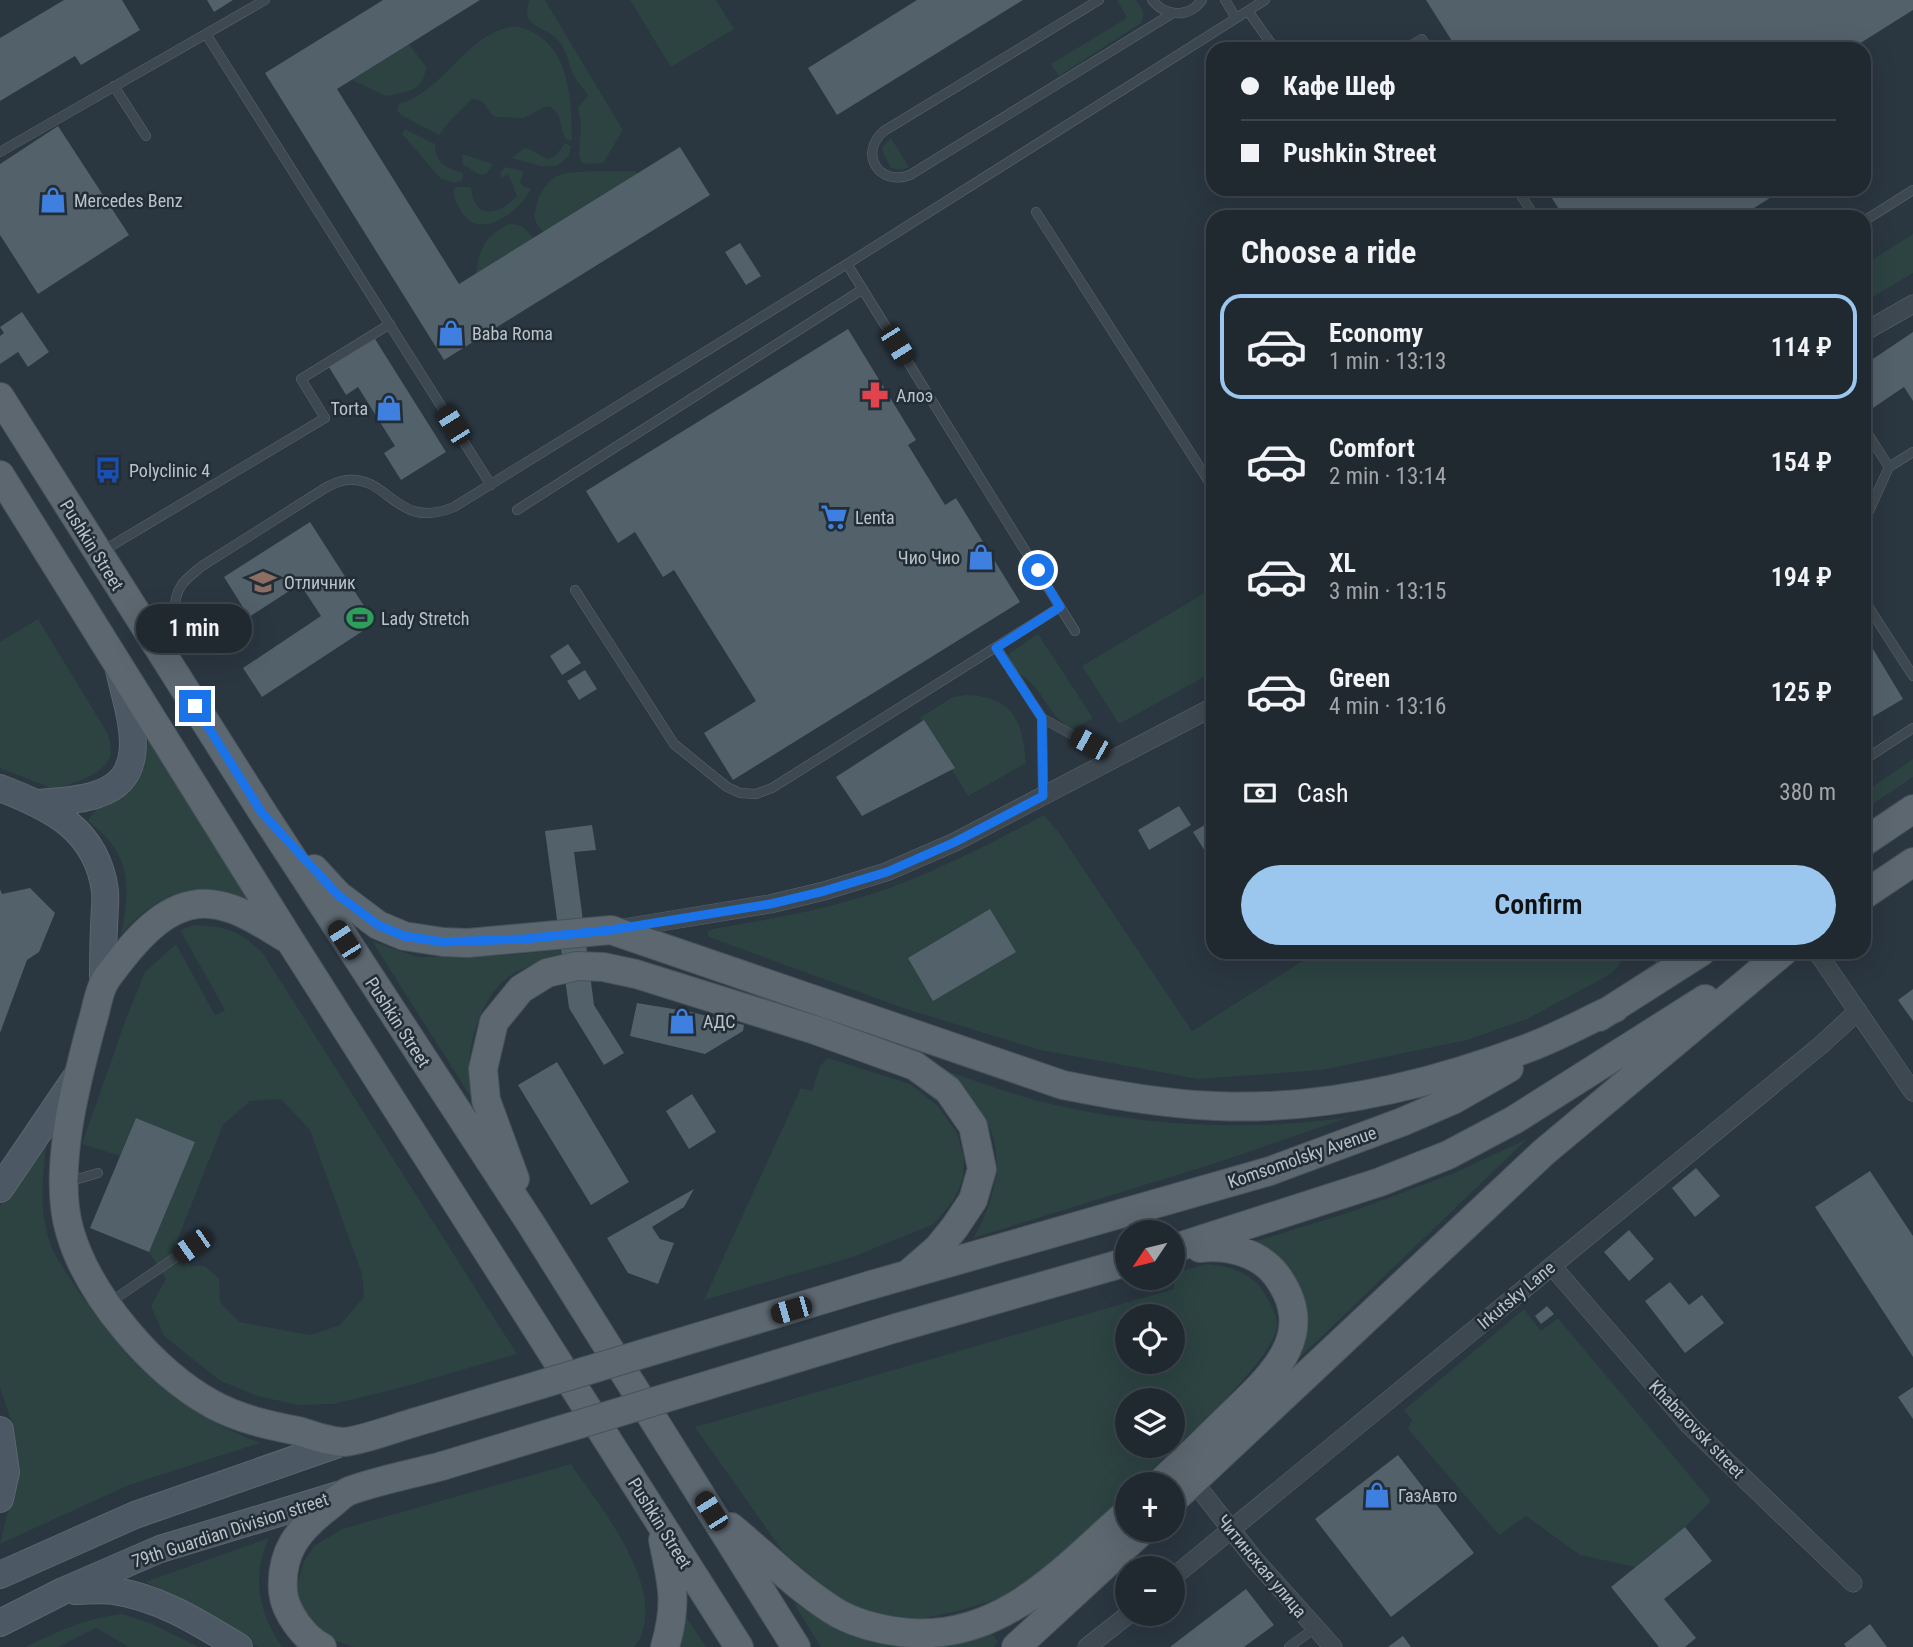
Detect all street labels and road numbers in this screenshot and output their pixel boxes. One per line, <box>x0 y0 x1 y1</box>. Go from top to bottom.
street label: Pushkin Street <box>56 496 128 594</box>
street label: Pushkin Street <box>361 973 435 1071</box>
street label: Komsomolsky Avenue <box>1225 1122 1379 1192</box>
street label: Irkutsky Lane <box>1473 1257 1559 1333</box>
street label: Khabarovsk street <box>1645 1376 1749 1482</box>
street label: Pushkin Street <box>624 1474 696 1572</box>
street label: 79th Guardian Division street <box>129 1488 331 1572</box>
street label: Читинская улица <box>1213 1510 1311 1622</box>

